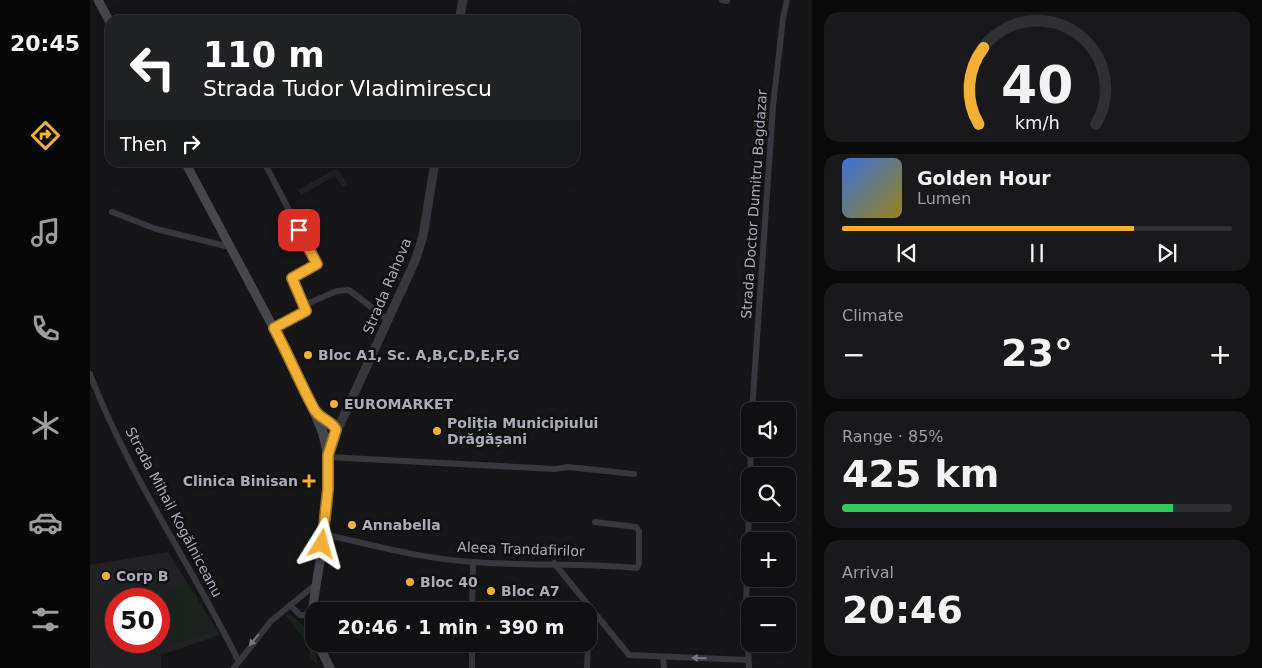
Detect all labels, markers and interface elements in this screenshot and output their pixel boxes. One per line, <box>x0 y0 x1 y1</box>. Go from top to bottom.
text: 20:45 <box>10 31 80 56</box>
icon: left <box>120 35 185 100</box>
text: 110 m <box>203 35 325 75</box>
text: 40 <box>1001 55 1073 115</box>
text: Strada Tudor Vladimirescu <box>203 76 492 101</box>
street label: Strada Doctor Dumitru Bagdazar <box>738 89 770 319</box>
text: km/h <box>1014 112 1060 133</box>
icon: directions <box>28 118 63 153</box>
icon: right <box>177 130 205 158</box>
text: Then <box>120 133 167 155</box>
text: Golden Hour <box>917 167 1051 189</box>
text: Lumen <box>917 189 971 208</box>
pin <box>278 209 320 251</box>
icon: music <box>28 215 63 250</box>
icon: arrive <box>285 216 313 244</box>
street label: Strada Rahova <box>360 235 414 337</box>
icon: previous <box>893 239 921 267</box>
icon: pause <box>1023 239 1051 267</box>
icon: next <box>1153 239 1181 267</box>
text: Climate <box>842 306 904 325</box>
icon: phone <box>28 311 63 346</box>
text: 23° <box>1001 331 1073 375</box>
text: − <box>842 338 865 371</box>
text: + <box>1209 338 1232 371</box>
place label: Bloc A1, Sc. A,B,C,D,E,F,G <box>318 347 520 363</box>
marker: Bloc A1, Sc. A,B,C,D,E,F,G <box>302 349 314 361</box>
place label: EUROMARKET <box>344 396 454 412</box>
marker: EUROMARKET <box>328 398 340 410</box>
map controls <box>741 402 796 652</box>
button: sound <box>741 402 796 457</box>
icon: climate <box>28 408 63 443</box>
place label: Poliția Municipiului Drăgășani <box>447 415 598 448</box>
street label: Strada Mihail Kogălniceanu <box>122 424 226 600</box>
marker: Poliția Municipiului Drăgășani <box>431 425 443 437</box>
text: Range · 85% <box>842 427 944 446</box>
text: 425 km <box>842 452 999 496</box>
button: search <box>741 467 796 522</box>
place label: Clinica Binisan <box>183 473 298 489</box>
marker: Clinica Binisan <box>302 474 316 488</box>
icon: car <box>28 505 63 540</box>
position arrow <box>295 517 347 569</box>
place label: Annabella <box>362 517 441 533</box>
marker: Annabella <box>346 519 358 531</box>
button: + <box>741 532 796 587</box>
street label: Aleea Trandafirilor <box>457 539 585 559</box>
text: Arrival <box>842 563 894 582</box>
place label: Corp B <box>116 568 168 584</box>
marker: Corp B <box>100 570 112 582</box>
place label: Bloc 40 <box>420 574 478 590</box>
marker: Bloc 40 <box>404 576 416 588</box>
place label: Bloc A7 <box>501 583 560 599</box>
marker: Bloc A7 <box>485 585 497 597</box>
speed limit sign: 50 <box>105 588 170 653</box>
text: 20:46 <box>842 588 963 632</box>
button: − <box>741 597 796 652</box>
icon: filters <box>28 602 63 637</box>
text: 20:46 · 1 min · 390 m <box>337 616 565 638</box>
one-way arrow <box>248 633 259 646</box>
one-way arrow <box>691 654 707 662</box>

